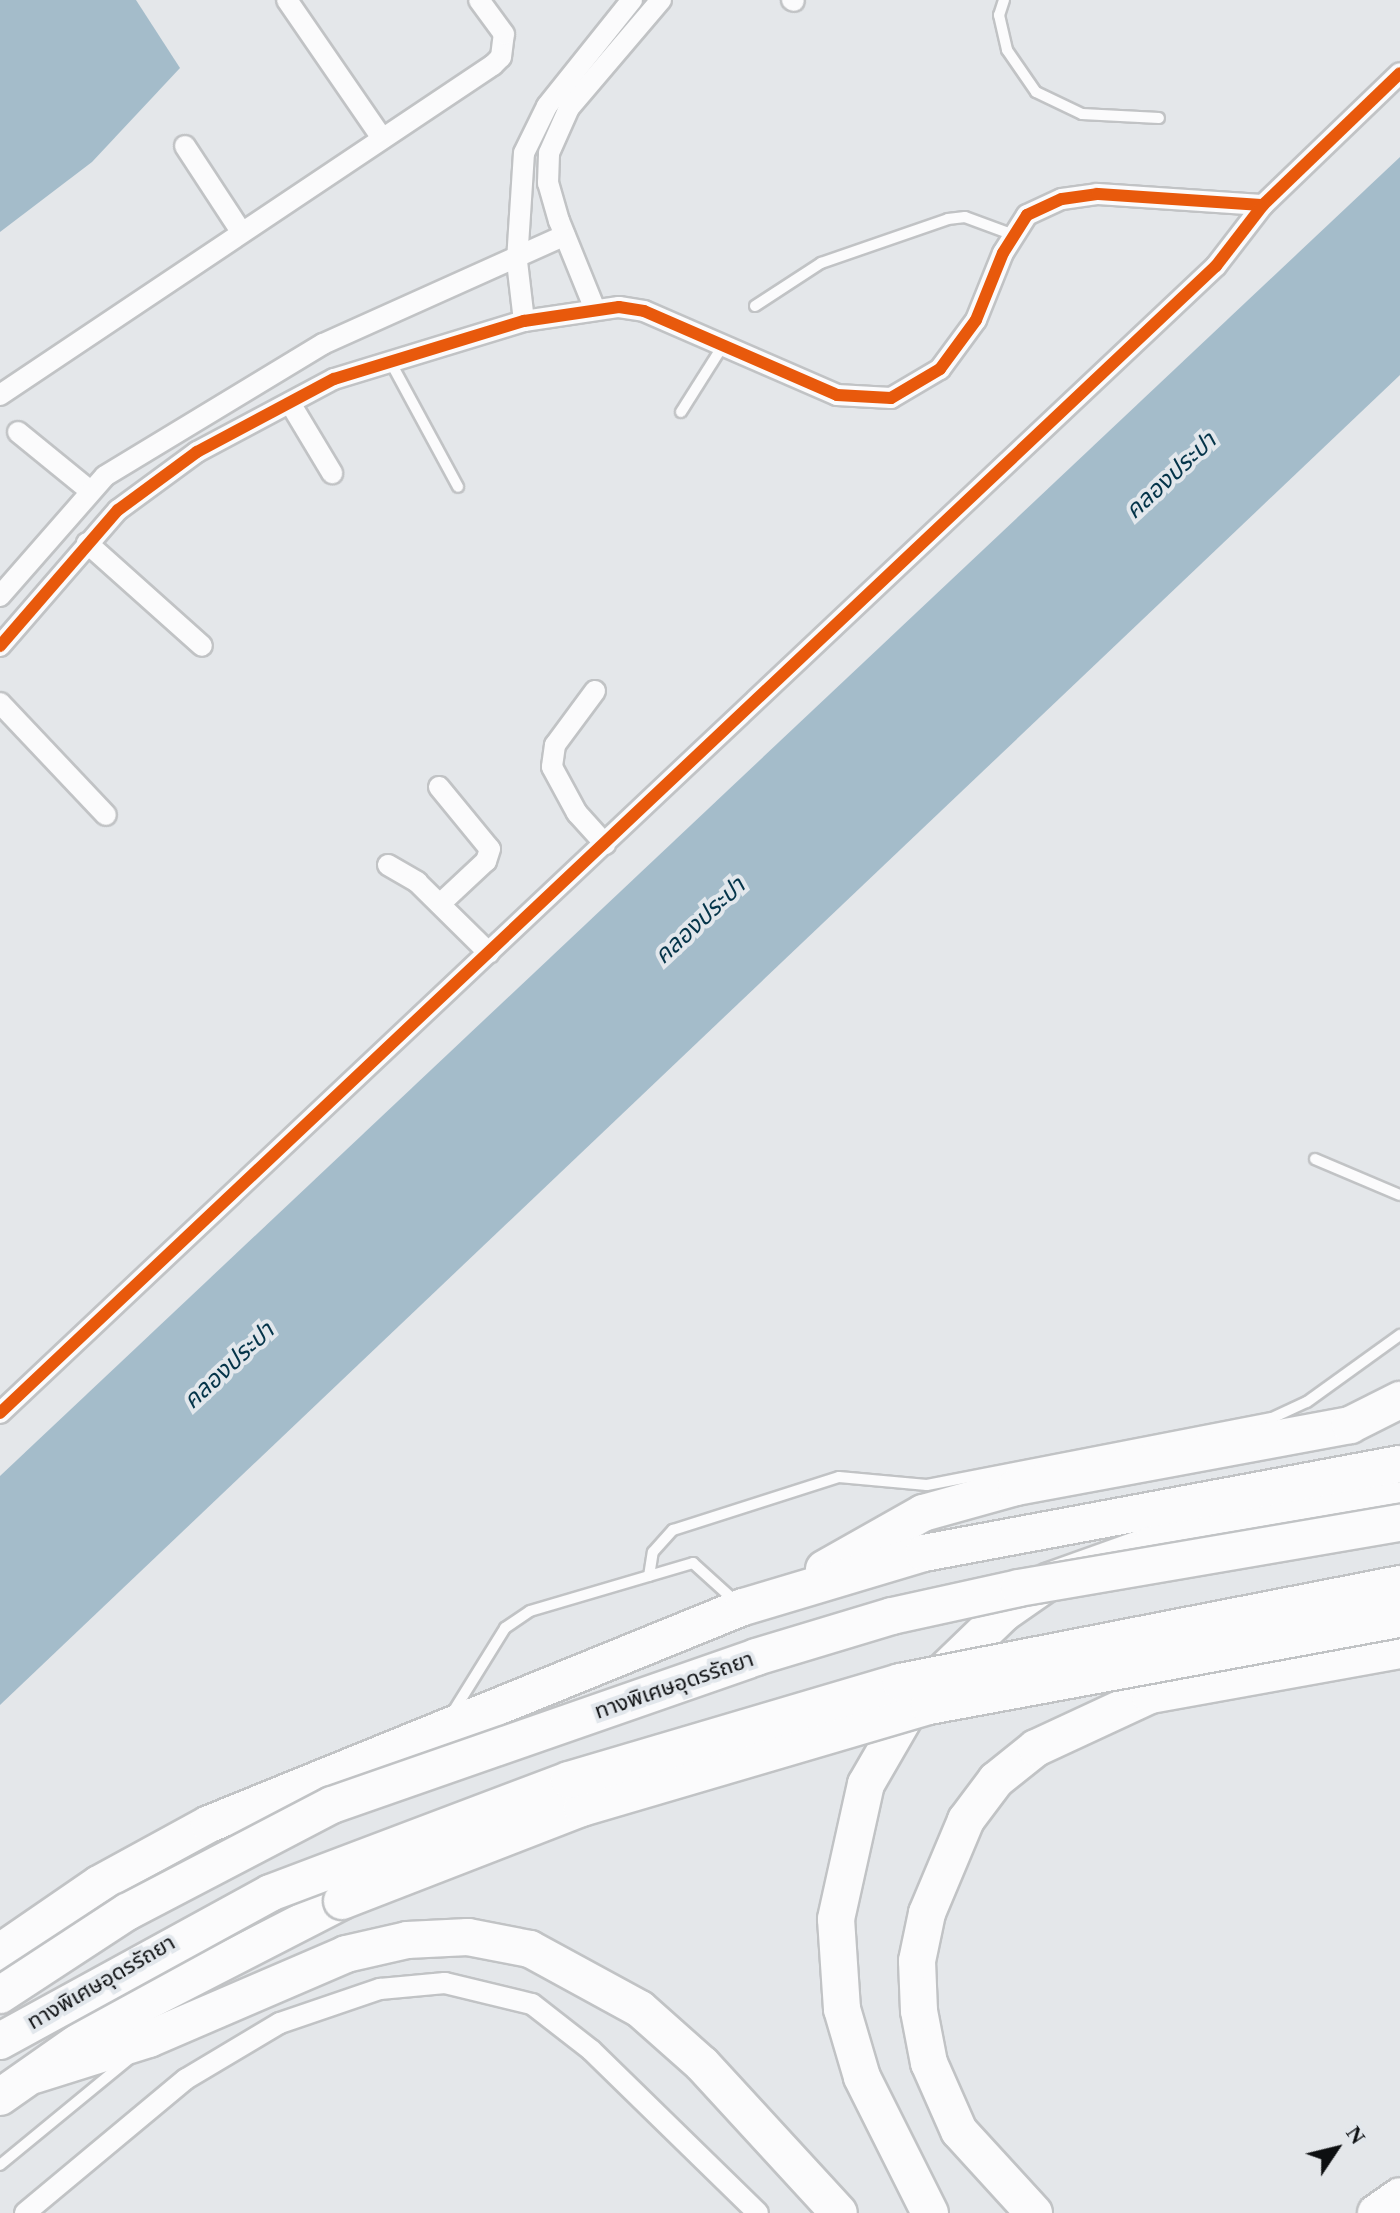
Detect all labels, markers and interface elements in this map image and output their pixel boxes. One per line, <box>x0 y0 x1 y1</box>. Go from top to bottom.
water label: คลองประปา <box>1120 427 1222 525</box>
water label: คลองประปา <box>649 872 751 970</box>
water label: คลองประปา <box>178 1317 280 1415</box>
street label: ทางพิเศษอุดรรัถยา <box>591 1645 757 1725</box>
street label: ทางพิเศษอุดรรัถยา <box>22 1929 180 2035</box>
north arrow <box>1296 2109 1376 2189</box>
text: N <box>1341 2121 1371 2149</box>

